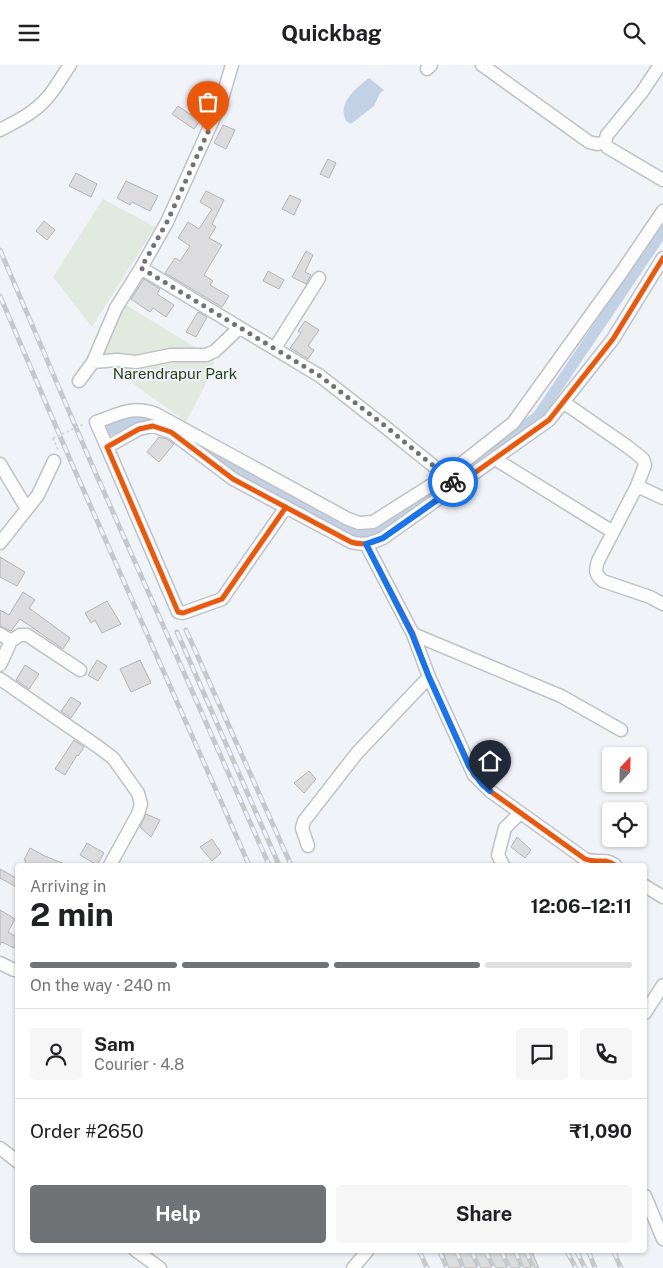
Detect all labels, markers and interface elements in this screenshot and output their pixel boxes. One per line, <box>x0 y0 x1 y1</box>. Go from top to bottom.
icon: menu <box>15 19 43 47</box>
icon: search <box>620 19 648 47</box>
text: Quickbag <box>281 20 382 46</box>
pin <box>187 81 229 132</box>
icon: bag <box>194 88 222 116</box>
park label: Narendrapur Park <box>113 365 237 382</box>
courier <box>428 457 478 507</box>
icon: bike <box>439 468 467 496</box>
pin <box>469 740 511 791</box>
icon: home <box>476 747 504 775</box>
north arrow <box>602 747 648 793</box>
map controls <box>602 747 647 847</box>
button: locate <box>602 802 647 847</box>
text: Arriving in <box>30 877 106 896</box>
text: 12:06–12:11 <box>530 895 632 917</box>
text: 2 min <box>30 896 114 933</box>
text: On the way · 240 m <box>30 976 171 995</box>
button: person <box>30 1028 82 1080</box>
button: chat <box>516 1028 568 1080</box>
button: phone <box>580 1028 632 1080</box>
text: Sam <box>94 1033 135 1055</box>
text: Courier · 4.8 <box>94 1055 184 1074</box>
text: Order #2650 <box>30 1120 144 1142</box>
text: ₹1,090 <box>569 1120 632 1142</box>
button: Help <box>30 1185 326 1243</box>
button: Share <box>336 1185 632 1243</box>

